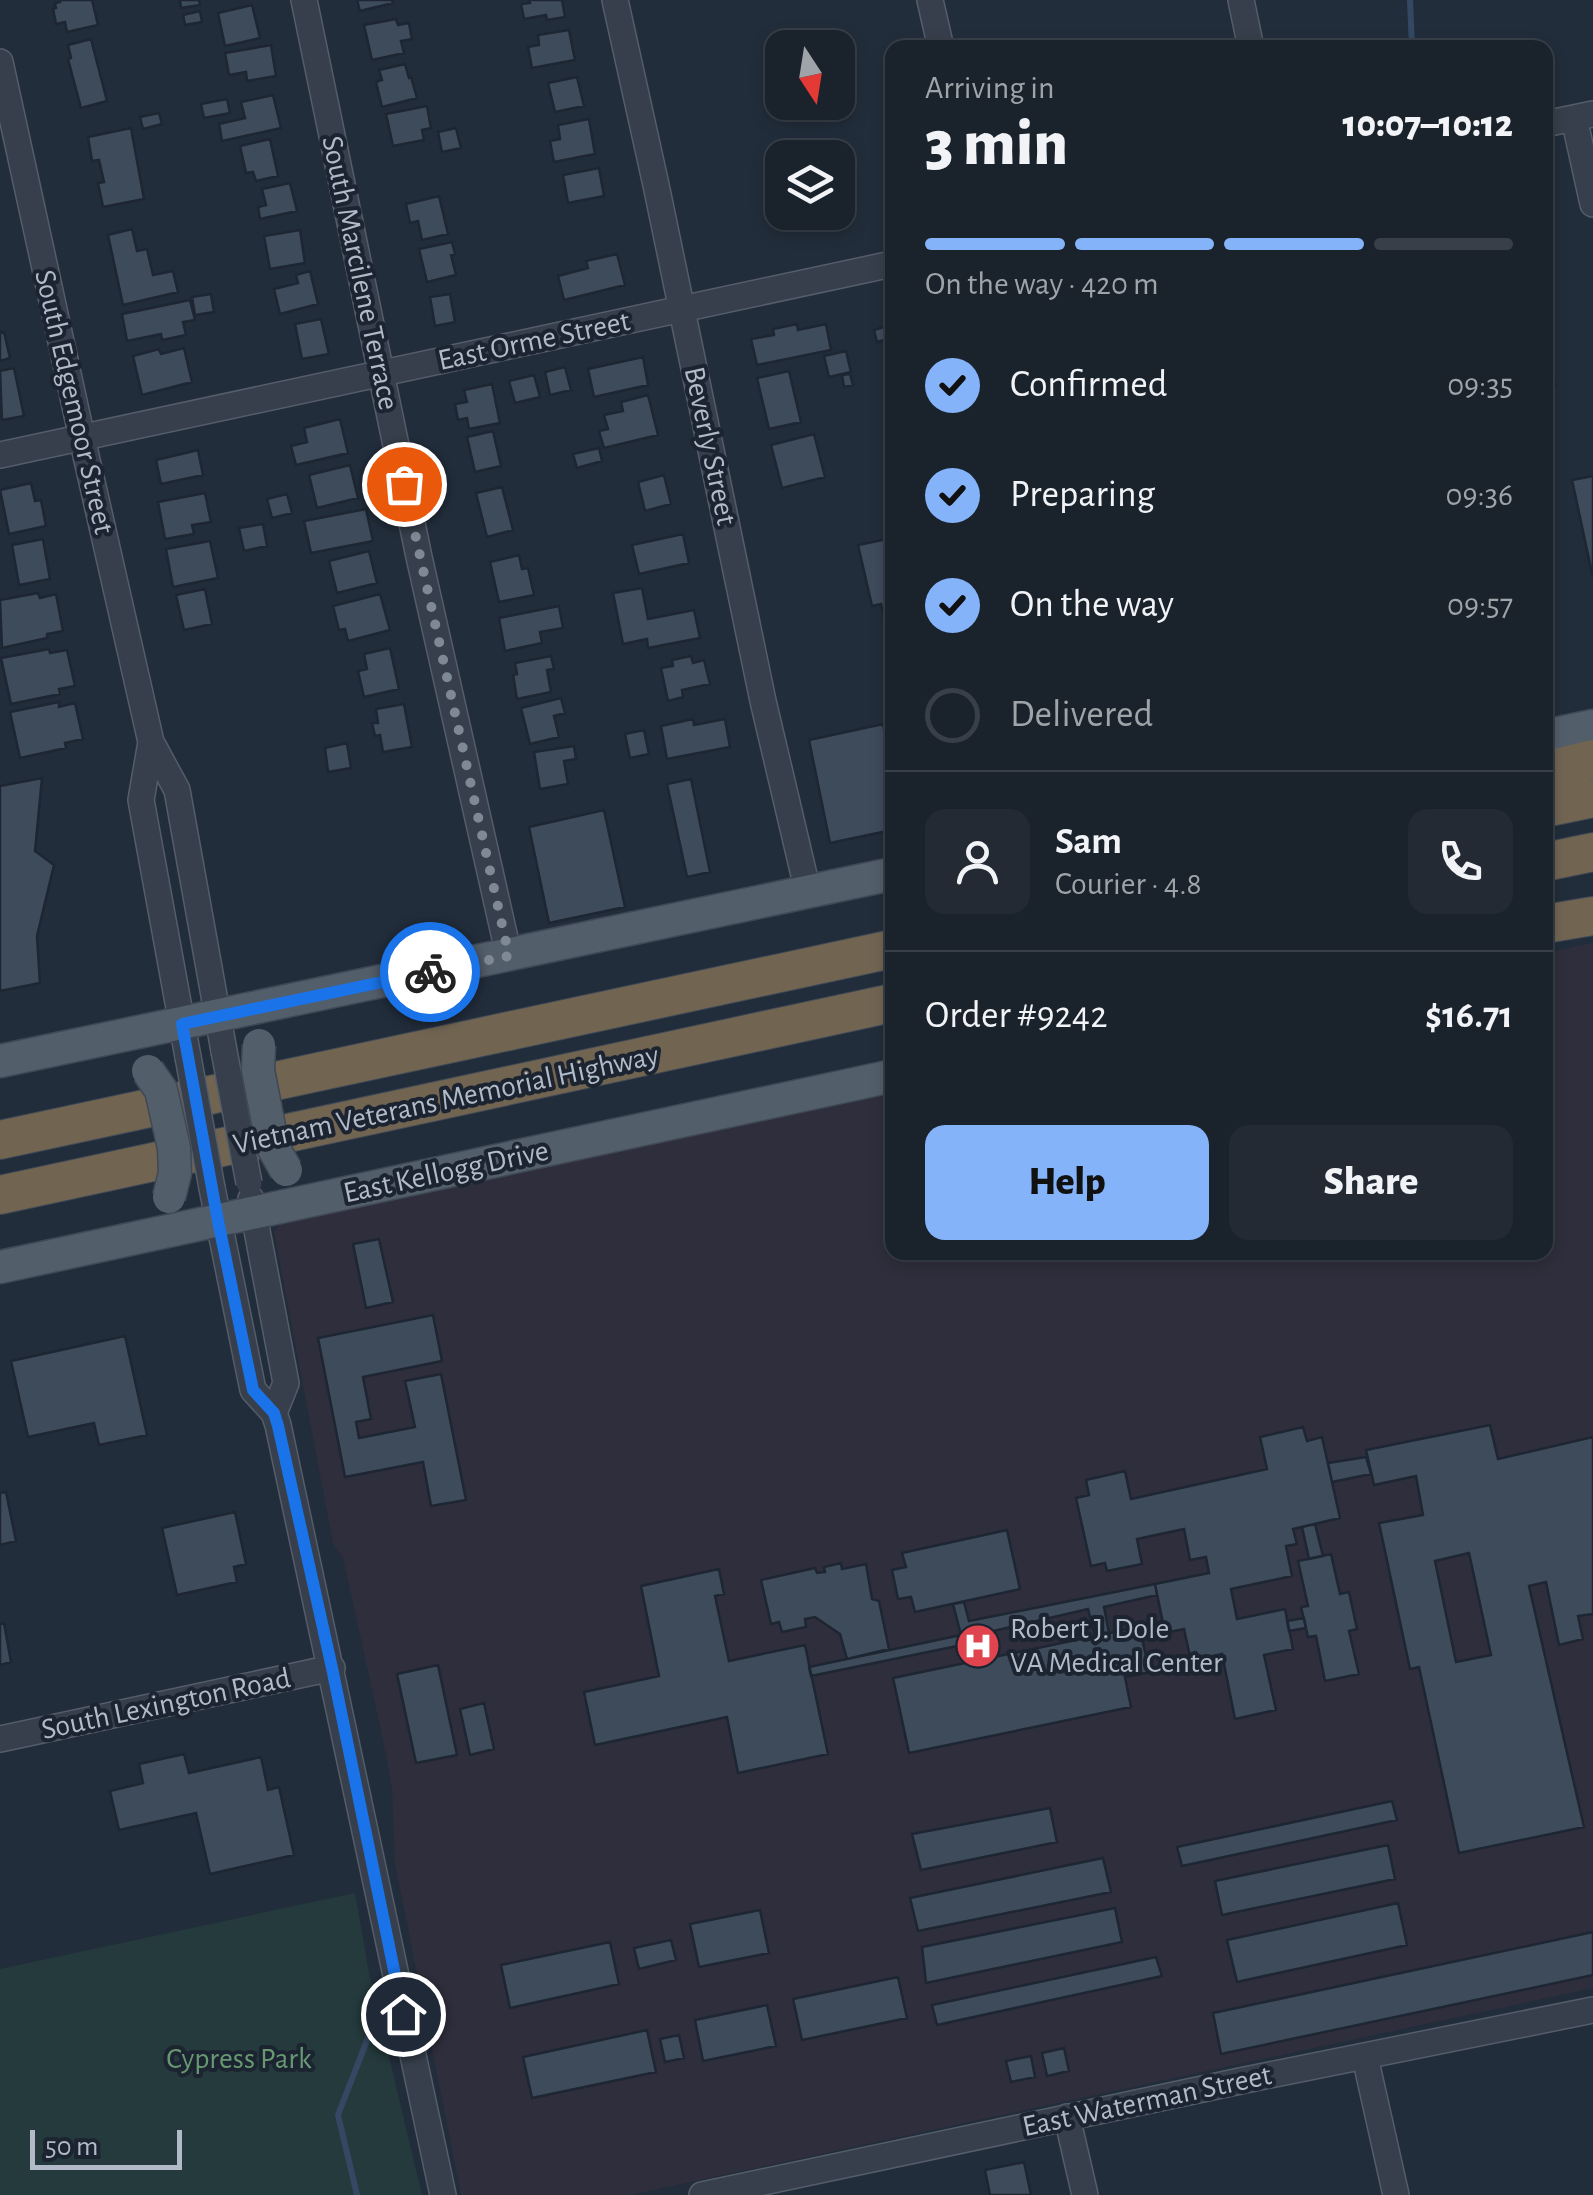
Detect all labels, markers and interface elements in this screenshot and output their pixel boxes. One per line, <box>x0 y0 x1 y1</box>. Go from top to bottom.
north arrow <box>765 30 855 120</box>
map controls <box>765 30 855 230</box>
text: Arriving in <box>925 72 1054 104</box>
text: 10:07–10:12 <box>1343 106 1513 144</box>
text: 3 min <box>925 112 1068 177</box>
street label: South Marcilene Terrace <box>316 133 404 413</box>
button: layers <box>765 140 855 230</box>
street label: South Edgemoor Street <box>29 267 119 537</box>
text: On the way · 420 m <box>925 268 1159 300</box>
street label: East Orme Street <box>435 306 633 376</box>
icon: check <box>925 358 980 413</box>
street label: Beverly Street <box>679 364 742 528</box>
text: Confirmed <box>1010 366 1167 404</box>
text: 09:35 <box>1447 369 1513 401</box>
pin <box>362 442 447 527</box>
icon: bag <box>377 457 432 512</box>
icon: check <box>925 468 980 523</box>
text: Preparing <box>1010 476 1155 514</box>
text: 09:36 <box>1446 479 1513 511</box>
icon: check <box>925 578 980 633</box>
text: On the way <box>1010 586 1174 624</box>
text: 09:57 <box>1447 589 1513 621</box>
text: Delivered <box>1010 696 1153 734</box>
button: person <box>925 809 1030 914</box>
button: phone <box>1408 809 1513 914</box>
text: Sam <box>1055 823 1122 861</box>
text: Courier · 4.8 <box>1055 868 1202 900</box>
courier <box>380 922 480 1022</box>
icon: bike <box>403 945 458 1000</box>
text: Order #9242 <box>925 997 1107 1035</box>
text: $16.71 <box>1425 997 1513 1035</box>
street label: Vietnam Veterans Memorial Highway <box>230 1040 662 1160</box>
button: Help <box>925 1125 1209 1240</box>
button: Share <box>1229 1125 1513 1240</box>
street label: East Kellogg Drive <box>341 1136 551 1208</box>
place label: Robert J. Dole VA Medical Center <box>1010 1614 1223 1678</box>
hospital icon: Robert J. Dole VA Medical Center <box>955 1623 1001 1669</box>
street label: South Lexington Road <box>39 1663 293 1745</box>
pin <box>361 1972 446 2057</box>
icon: home <box>376 1987 431 2042</box>
park label: Cypress Park <box>166 2044 312 2074</box>
street label: East Waterman Street <box>1020 2060 1275 2142</box>
scale bar <box>30 2125 182 2170</box>
text: 50 m <box>45 2133 99 2161</box>

